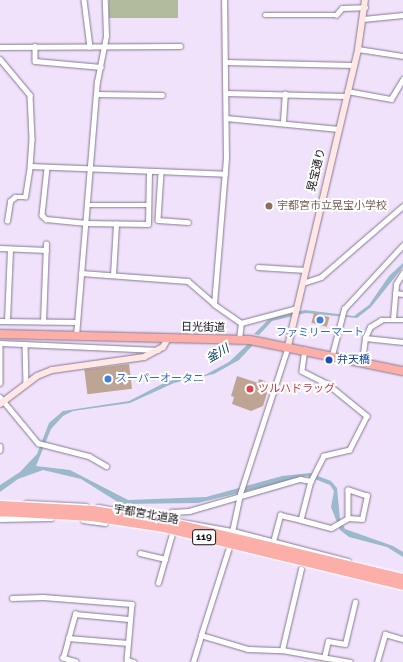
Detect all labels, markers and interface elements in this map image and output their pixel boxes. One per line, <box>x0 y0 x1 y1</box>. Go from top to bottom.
street label: 晃宝通り <box>305 147 329 193</box>
place label: 宇都宮市立晃宝小学校 <box>277 199 387 213</box>
marker: 宇都宮市立晃宝小学校 <box>264 201 274 211</box>
marker: ファミリーマート <box>315 315 325 325</box>
street label: 日光街道 <box>181 321 225 335</box>
place label: ファミリーマート <box>276 326 364 340</box>
water label: 釜川 <box>204 342 232 366</box>
place label: 弁天橋 <box>337 353 370 367</box>
marker: 弁天橋 <box>324 355 334 365</box>
place label: スーパーオータニ <box>116 372 204 386</box>
marker: スーパーオータニ <box>103 374 113 384</box>
place label: ツルハドラッグ <box>258 382 335 396</box>
marker: ツルハドラッグ <box>245 384 255 394</box>
street label: 宇都宮北道路 <box>112 503 180 527</box>
road number: 119 <box>192 529 216 545</box>

